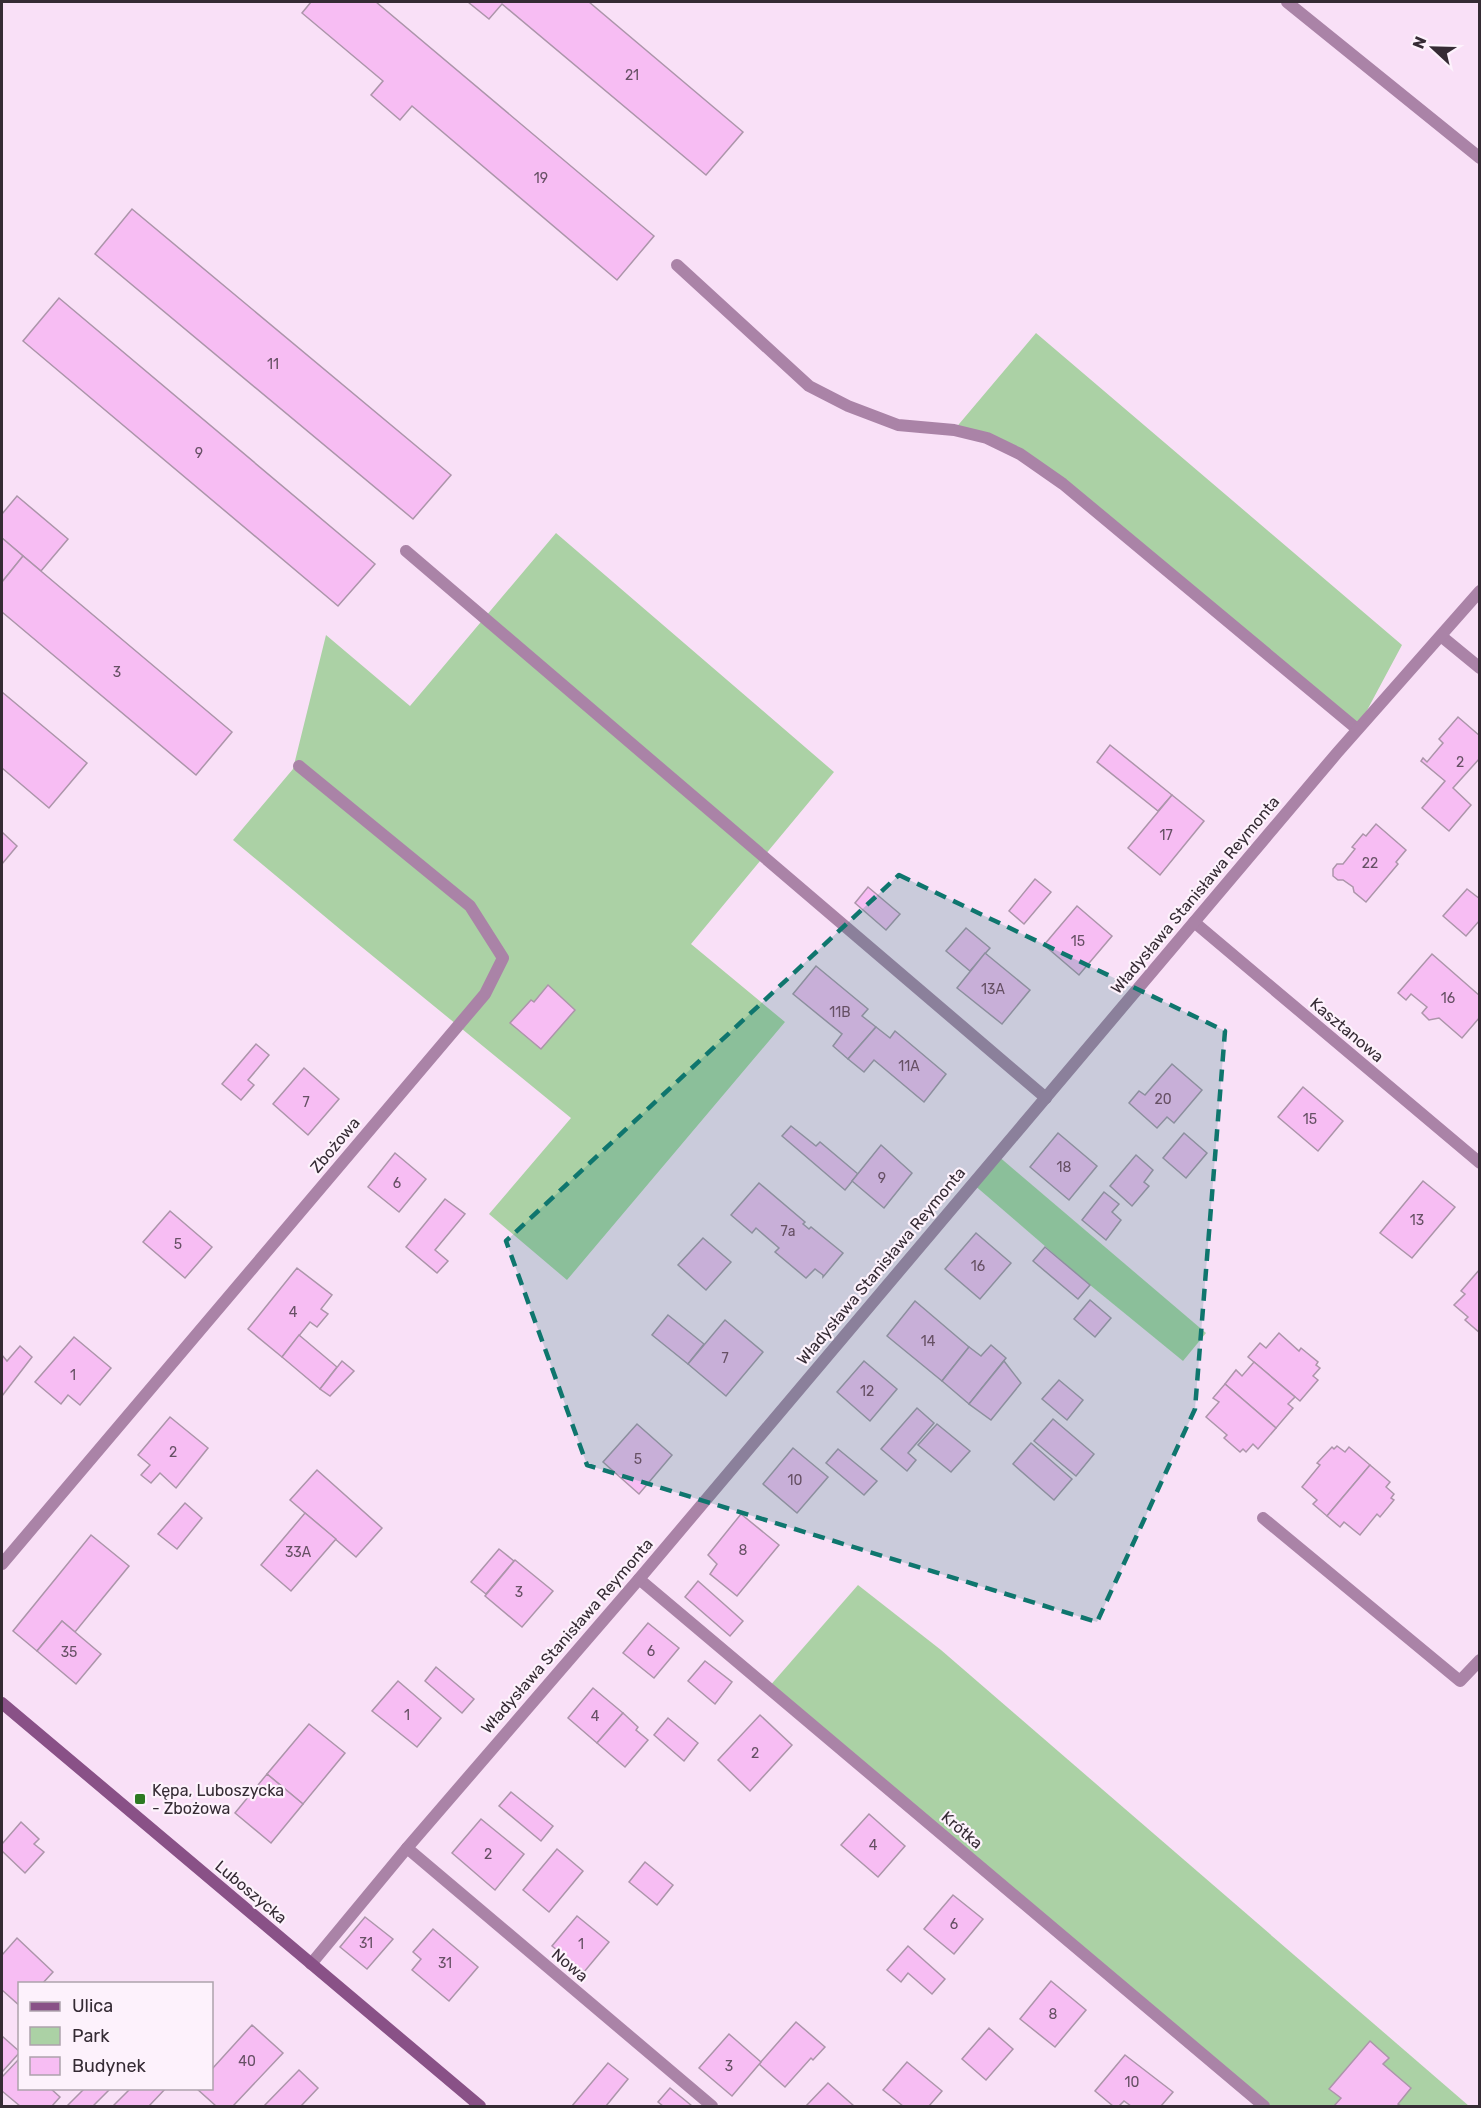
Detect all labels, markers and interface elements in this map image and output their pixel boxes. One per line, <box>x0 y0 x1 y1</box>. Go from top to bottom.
north arrow <box>1403 18 1463 78</box>
text: N <box>1409 34 1431 51</box>
house number: 21 <box>625 67 639 84</box>
house number: 19 <box>534 170 548 187</box>
house number: 11 <box>267 356 279 373</box>
house number: 9 <box>195 445 203 462</box>
house number: 3 <box>113 664 121 681</box>
house number: 2 <box>1456 754 1464 771</box>
street label: Władysława Stanisława Reymonta <box>1107 792 1283 998</box>
house number: 17 <box>1159 827 1173 844</box>
house number: 22 <box>1362 855 1378 872</box>
house number: 15 <box>1071 933 1085 950</box>
house number: 13A <box>981 981 1006 998</box>
house number: 16 <box>1441 990 1455 1007</box>
street label: Kasztanowa <box>1306 994 1388 1066</box>
house number: 11B <box>829 1004 851 1021</box>
house number: 11A <box>898 1058 920 1075</box>
house number: 20 <box>1154 1091 1172 1108</box>
house number: 7 <box>302 1094 310 1111</box>
house number: 15 <box>1303 1111 1317 1128</box>
street label: Zbożowa <box>306 1113 364 1177</box>
house number: 18 <box>1057 1159 1072 1176</box>
street label: Władysława Stanisława Reymonta <box>793 1163 969 1369</box>
house number: 9 <box>878 1170 886 1187</box>
house number: 6 <box>393 1175 401 1192</box>
house number: 13 <box>1410 1212 1424 1229</box>
house number: 7a <box>781 1223 795 1240</box>
house number: 5 <box>174 1236 182 1253</box>
house number: 16 <box>971 1258 985 1275</box>
house number: 4 <box>289 1304 298 1321</box>
house number: 14 <box>921 1333 936 1350</box>
house number: 7 <box>721 1350 729 1367</box>
house number: 1 <box>70 1367 76 1384</box>
house number: 12 <box>860 1383 874 1400</box>
house number: 2 <box>169 1444 177 1461</box>
house number: 5 <box>634 1451 642 1468</box>
house number: 10 <box>788 1472 803 1489</box>
street label: Władysława Stanisława Reymonta <box>477 1535 657 1737</box>
house number: 8 <box>739 1542 748 1559</box>
house number: 33A <box>285 1544 312 1561</box>
house number: 3 <box>515 1584 523 1601</box>
house number: 6 <box>647 1643 655 1660</box>
house number: 35 <box>61 1644 77 1661</box>
house number: 1 <box>404 1707 410 1724</box>
house number: 4 <box>591 1708 600 1725</box>
house number: 2 <box>751 1745 759 1762</box>
place label: Kępa, Luboszycka - Zbożowa <box>152 1781 284 1818</box>
marker: Kępa, Luboszycka - Zbożowa <box>133 1792 147 1806</box>
street label: Krótka <box>938 1807 986 1853</box>
house number: 4 <box>869 1837 878 1854</box>
house number: 2 <box>484 1846 492 1863</box>
street label: Luboszycka <box>211 1857 291 1927</box>
house number: 6 <box>950 1916 958 1933</box>
house number: 31 <box>359 1935 373 1952</box>
house number: 1 <box>578 1936 584 1953</box>
street label: Nowa <box>548 1944 592 1986</box>
house number: 31 <box>438 1955 452 1972</box>
legend <box>18 1982 213 2090</box>
text: Ulica <box>72 1995 113 2017</box>
house number: 8 <box>1049 2006 1058 2023</box>
text: Park <box>72 2025 110 2047</box>
house number: 40 <box>238 2053 256 2070</box>
text: Budynek <box>72 2055 146 2077</box>
house number: 3 <box>725 2058 733 2075</box>
house number: 10 <box>1125 2074 1140 2091</box>

